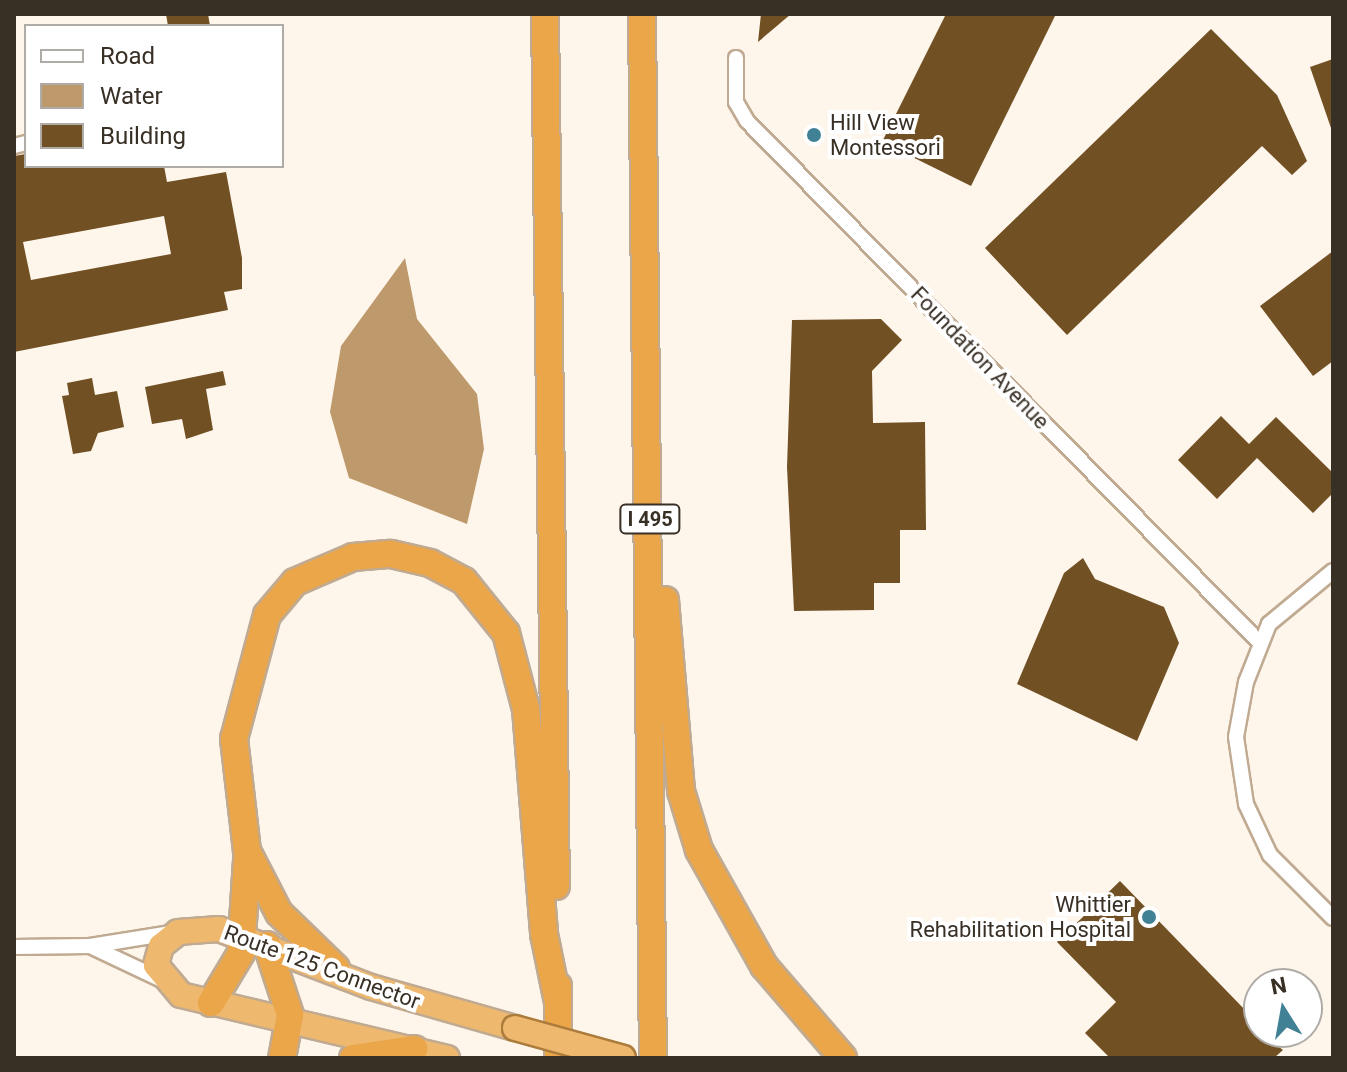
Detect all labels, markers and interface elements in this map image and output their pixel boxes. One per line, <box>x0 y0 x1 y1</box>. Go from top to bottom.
legend <box>24 24 284 168</box>
text: Road <box>100 42 155 70</box>
text: Water <box>100 82 163 110</box>
place label: Hill View Montessori <box>830 109 941 160</box>
text: Building <box>100 122 186 150</box>
marker: Hill View Montessori <box>805 126 823 144</box>
street label: Foundation Avenue <box>905 281 1055 435</box>
road number: I 495 <box>618 503 682 535</box>
place label: Whittier Rehabilitation Hospital <box>910 891 1131 942</box>
marker: Whittier Rehabilitation Hospital <box>1138 906 1160 928</box>
street label: Route 125 Connector <box>220 919 424 1015</box>
north arrow <box>1243 968 1323 1048</box>
text: N <box>1269 972 1289 1000</box>

